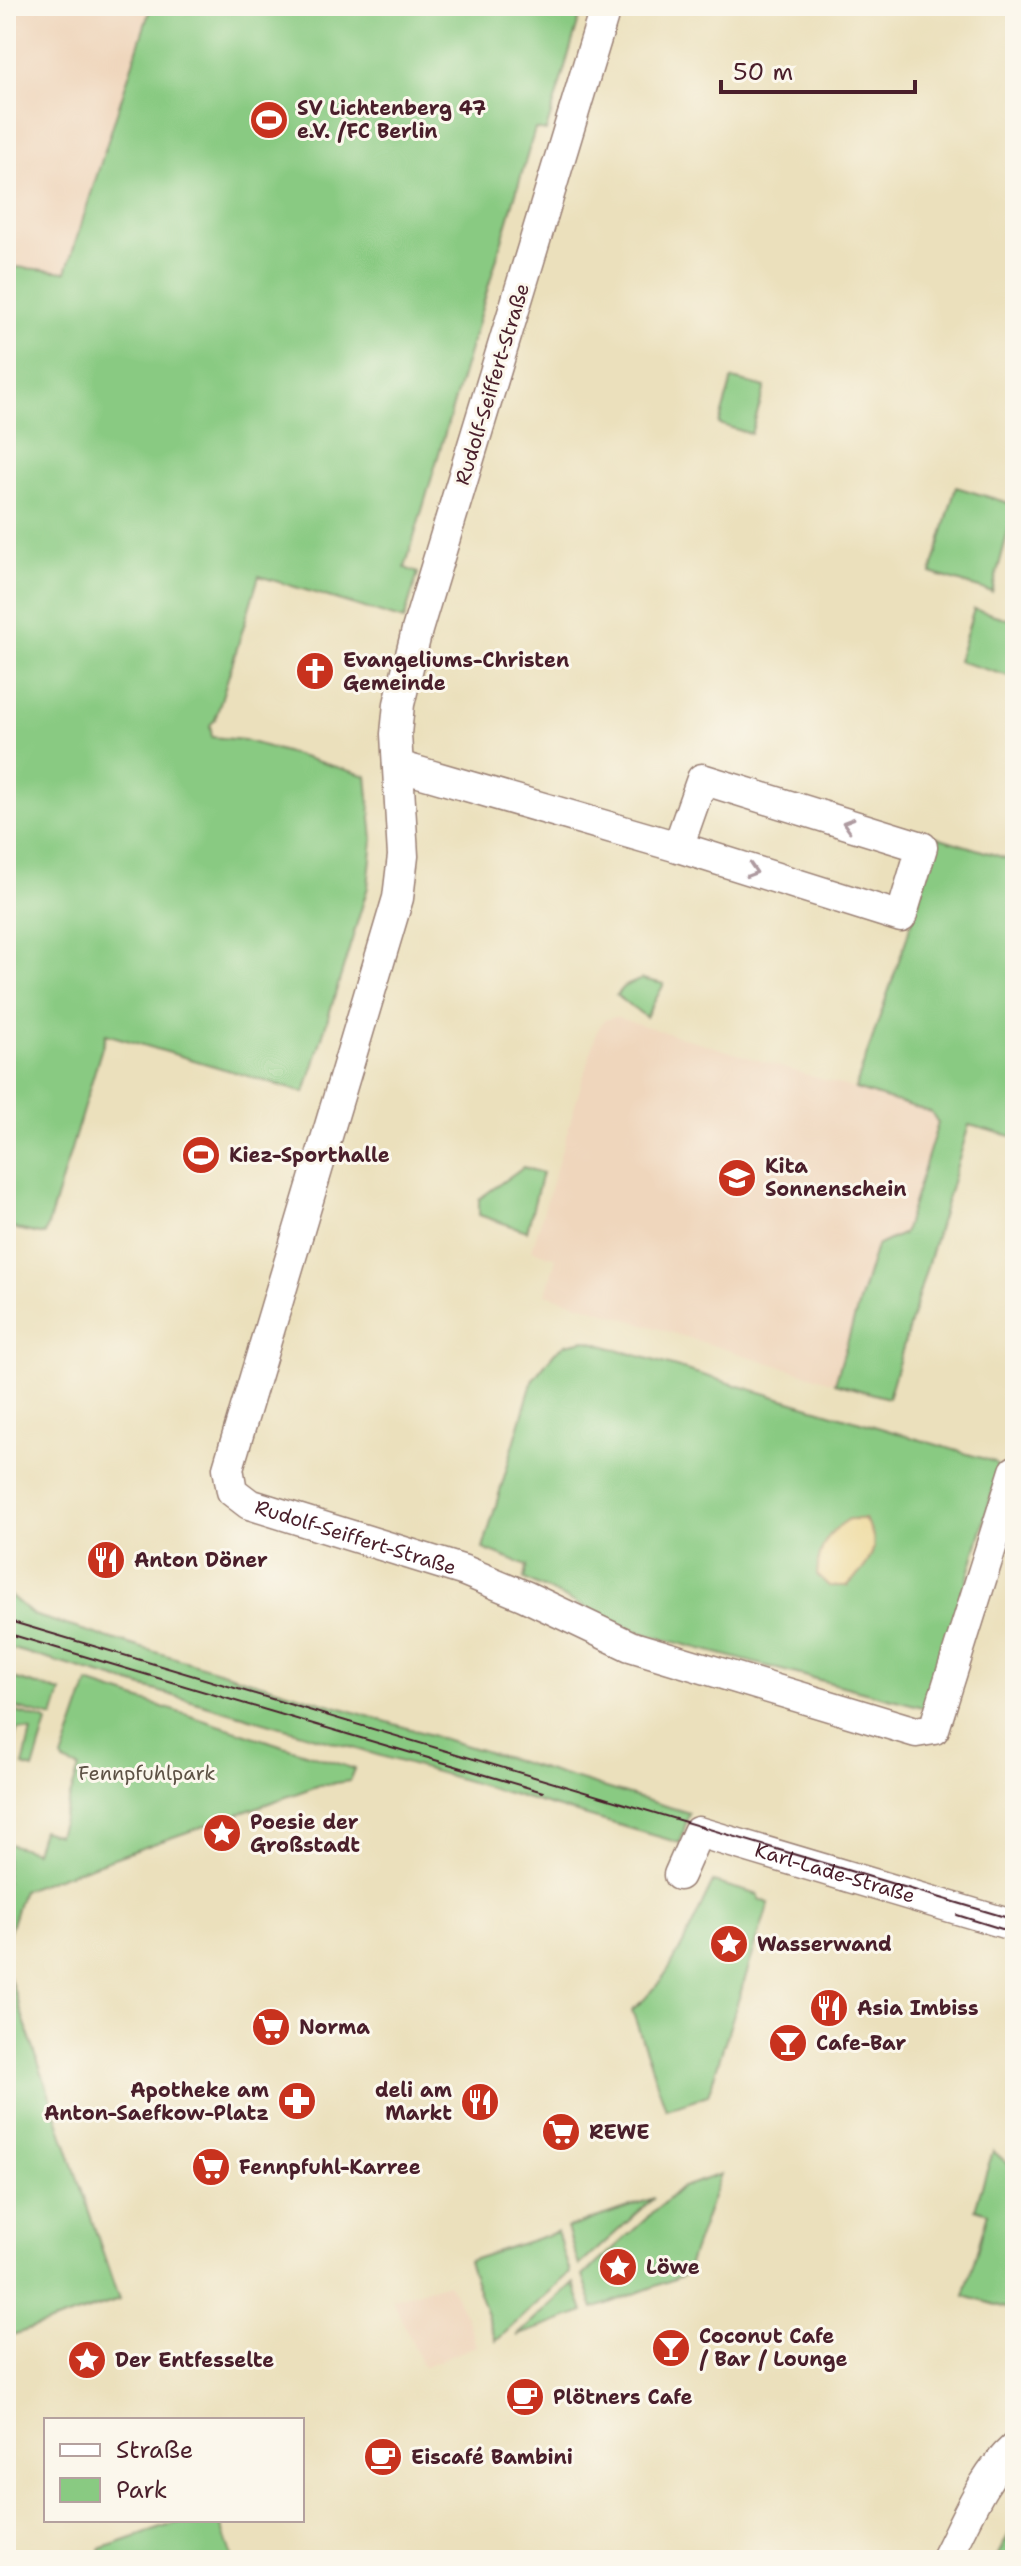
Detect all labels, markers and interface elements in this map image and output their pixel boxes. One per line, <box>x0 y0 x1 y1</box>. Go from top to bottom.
scale bar <box>721 44 915 94</box>
text: 50 m <box>733 56 793 88</box>
place label: SV Lichtenberg 47 e.V. /FC Berlin <box>297 95 486 144</box>
sports icon: SV Lichtenberg 47 e.V. /FC Berlin <box>248 99 290 141</box>
street label: Rudolf-Seiffert-Straße <box>449 280 535 488</box>
place label: Evangeliums-Christen Gemeinde <box>343 647 569 696</box>
church icon: Evangeliums-Christen Gemeinde <box>294 650 336 692</box>
one-way arrow <box>841 817 855 833</box>
one-way arrow <box>745 861 759 877</box>
sports icon: Kiez-Sporthalle <box>180 1134 222 1176</box>
place label: Kiez-Sporthalle <box>229 1142 390 1168</box>
place label: Kita Sonnenschein <box>765 1153 907 1202</box>
school or university icon: Kita Sonnenschein <box>716 1157 758 1199</box>
street label: Rudolf-Seiffert-Straße <box>252 1494 460 1581</box>
restaurant icon: Anton Döner <box>85 1539 127 1581</box>
place label: Anton Döner <box>134 1547 268 1573</box>
park label: Fennpfuhlpark <box>78 1760 216 1786</box>
place label: Poesie der Großstadt <box>250 1809 360 1858</box>
place icon: Poesie der Großstadt <box>201 1812 243 1854</box>
street label: Karl-Lade-Straße <box>752 1837 918 1909</box>
place icon: Wasserwand <box>708 1923 750 1965</box>
place label: Wasserwand <box>757 1931 892 1957</box>
restaurant icon: Asia Imbiss <box>808 1987 850 2029</box>
place label: Asia Imbiss <box>857 1995 979 2021</box>
supermarket icon: Norma <box>250 2006 292 2048</box>
place label: Norma <box>299 2014 370 2040</box>
bar icon: Cafe-Bar <box>767 2022 809 2064</box>
place label: Cafe-Bar <box>816 2030 907 2056</box>
place label: Apotheke am Anton-Saefkow-Platz <box>44 2077 269 2126</box>
place label: deli am Markt <box>375 2077 452 2126</box>
pharmacy icon: Apotheke am Anton-Saefkow-Platz <box>276 2080 318 2122</box>
restaurant icon: deli am Markt <box>459 2081 501 2123</box>
supermarket icon: REWE <box>540 2111 582 2153</box>
place label: REWE <box>589 2119 650 2145</box>
supermarket icon: Fennpfuhl-Karree <box>190 2146 232 2188</box>
place label: Fennpfuhl-Karree <box>239 2154 421 2180</box>
place icon: Löwe <box>597 2246 639 2288</box>
place label: Löwe <box>646 2254 700 2280</box>
place label: Coconut Cafe / Bar / Lounge <box>699 2323 848 2372</box>
bar icon: Coconut Cafe / Bar / Lounge <box>650 2327 692 2369</box>
place icon: Der Entfesselte <box>66 2339 108 2381</box>
place label: Der Entfesselte <box>115 2347 274 2373</box>
cafe icon: Plötners Cafe <box>504 2376 546 2418</box>
place label: Plötners Cafe <box>553 2384 693 2410</box>
legend <box>44 2418 304 2522</box>
text: Straße <box>116 2434 193 2466</box>
cafe icon: Eiscafé Bambini <box>362 2436 404 2478</box>
place label: Eiscafé Bambini <box>411 2444 573 2470</box>
text: Park <box>116 2474 168 2506</box>

